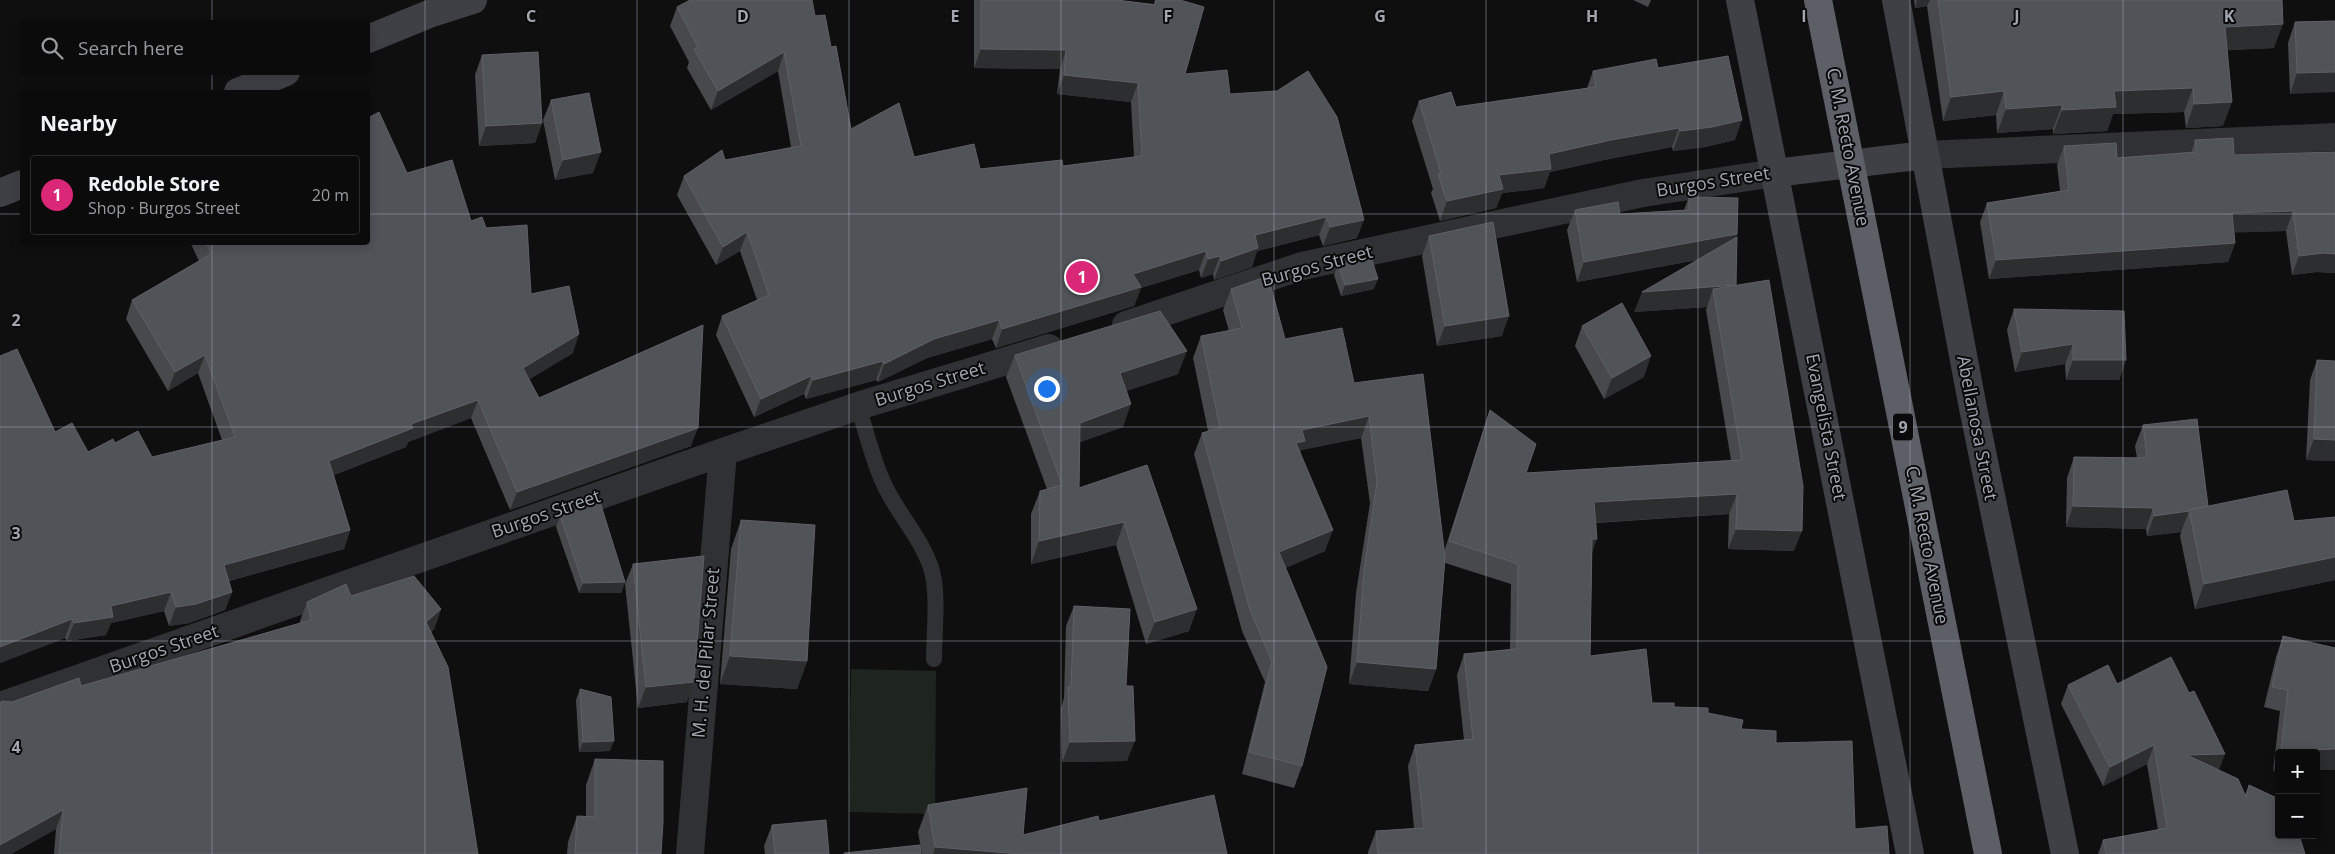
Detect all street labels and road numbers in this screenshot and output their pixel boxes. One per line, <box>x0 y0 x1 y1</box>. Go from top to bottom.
street label: C. M. Recto Avenue <box>1822 66 1876 228</box>
street label: Burgos Street <box>1655 160 1771 202</box>
street label: Burgos Street <box>1259 239 1375 291</box>
street label: Evangelista Street <box>1801 351 1853 502</box>
street label: Abellanosa Street <box>1952 353 2004 502</box>
street label: Burgos Street <box>872 355 988 411</box>
road number: 9 <box>1893 414 1913 441</box>
street label: C. M. Recto Avenue <box>1901 464 1955 626</box>
street label: Burgos Street <box>488 483 604 543</box>
street label: M. H. del Pilar Street <box>686 567 724 739</box>
street label: Burgos Street <box>106 618 222 678</box>

